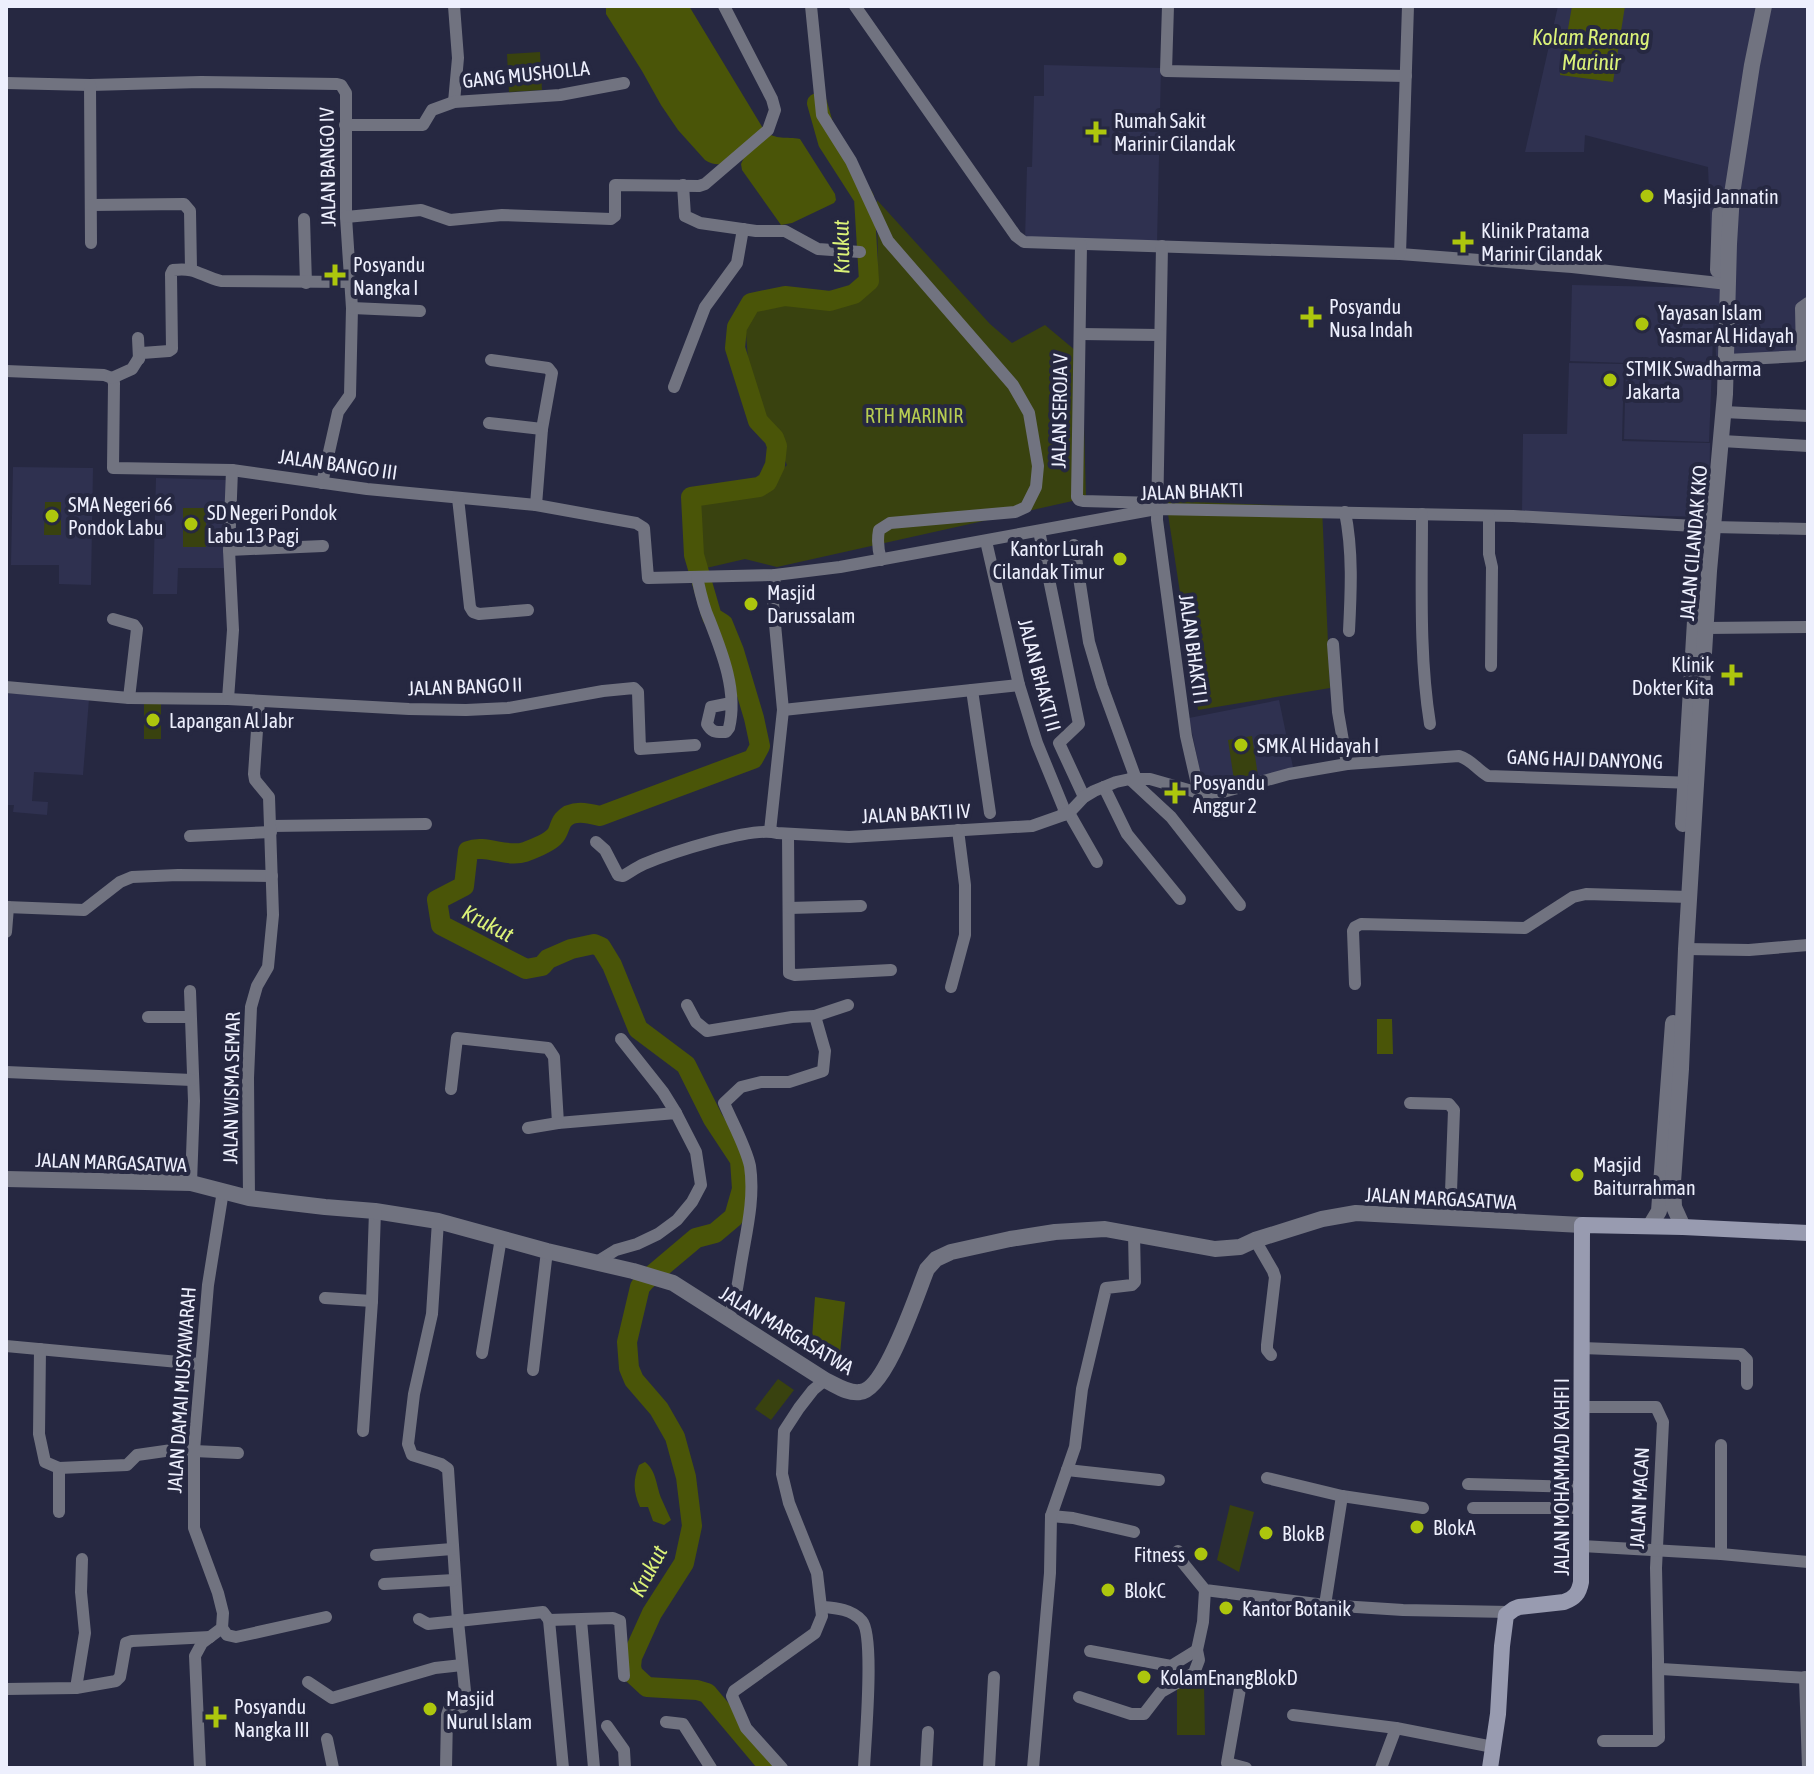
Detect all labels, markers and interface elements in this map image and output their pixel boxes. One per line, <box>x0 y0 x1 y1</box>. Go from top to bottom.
water label: Kolam Renang Marinir <box>1532 24 1650 75</box>
street label: GANG MUSHOLLA <box>461 56 591 92</box>
street label: JALAN BANGO IV <box>314 107 340 227</box>
place label: Rumah Sakit Marinir Cilandak <box>1114 109 1236 155</box>
marker: Rumah Sakit Marinir Cilandak <box>1085 121 1107 143</box>
place label: Masjid Jannatin <box>1663 185 1779 208</box>
marker: Masjid Jannatin <box>1638 187 1656 205</box>
water label: Krukut <box>828 219 854 274</box>
place label: Klinik Pratama Marinir Cilandak <box>1481 219 1603 265</box>
marker: Klinik Pratama Marinir Cilandak <box>1452 231 1474 253</box>
place label: Posyandu Nangka I <box>353 253 425 299</box>
marker: Posyandu Nangka I <box>324 264 346 286</box>
place label: Posyandu Nusa Indah <box>1329 295 1413 341</box>
place label: Yayasan Islam Yasmar Al Hidayah <box>1658 301 1794 347</box>
marker: Posyandu Nusa Indah <box>1300 306 1322 328</box>
marker: Yayasan Islam Yasmar Al Hidayah <box>1633 315 1651 333</box>
street label: JALAN SEROJA V <box>1046 353 1072 469</box>
place label: STMIK Swadharma Jakarta <box>1626 357 1762 403</box>
marker: STMIK Swadharma Jakarta <box>1601 371 1619 389</box>
park label: RTH MARINIR <box>865 404 963 427</box>
street label: JALAN BANGO III <box>277 444 399 484</box>
street label: JALAN CILANDAK KKO <box>1675 464 1711 622</box>
street label: JALAN BHAKTI <box>1140 478 1244 504</box>
place label: SMA Negeri 66 Pondok Labu <box>68 493 173 539</box>
place label: SD Negeri Pondok Labu 13 Pagi <box>207 501 337 547</box>
marker: SMA Negeri 66 Pondok Labu <box>43 507 61 525</box>
marker: SD Negeri Pondok Labu 13 Pagi <box>182 515 200 533</box>
place label: Kantor Lurah Cilandak Timur <box>993 537 1105 583</box>
marker: Kantor Lurah Cilandak Timur <box>1111 550 1129 568</box>
place label: Masjid Darussalam <box>767 581 855 627</box>
street label: JALAN BHAKTI I <box>1175 593 1213 705</box>
marker: Masjid Darussalam <box>742 595 760 613</box>
street label: JALAN BHAKTI II <box>1014 616 1066 734</box>
place label: Klinik Dokter Kita <box>1632 653 1714 699</box>
marker: Klinik Dokter Kita <box>1721 664 1743 686</box>
street label: JALAN BANGO II <box>407 673 523 699</box>
place label: Lapangan Al Jabr <box>169 709 294 732</box>
marker: Lapangan Al Jabr <box>144 711 162 729</box>
place label: SMK Al Hidayah I <box>1257 734 1379 757</box>
marker: SMK Al Hidayah I <box>1232 736 1250 754</box>
street label: GANG HAJI DANYONG <box>1506 745 1664 773</box>
place label: Posyandu Anggur 2 <box>1193 771 1265 817</box>
marker: Posyandu Anggur 2 <box>1164 782 1186 804</box>
street label: JALAN BAKTI IV <box>861 799 971 827</box>
water label: Krukut <box>458 899 519 948</box>
street label: JALAN WISMA SEMAR <box>218 1012 244 1164</box>
street label: JALAN MARGASATWA <box>35 1148 187 1176</box>
place label: Masjid Baiturrahman <box>1593 1153 1696 1199</box>
marker: Masjid Baiturrahman <box>1568 1166 1586 1184</box>
street label: JALAN MARGASATWA <box>1365 1183 1518 1213</box>
street label: JALAN MARGASATWA <box>716 1281 858 1379</box>
street label: JALAN DAMAI MUSYAWARAH <box>162 1286 200 1494</box>
street label: JALAN MOHAMMAD KAHFI I <box>1550 1378 1573 1576</box>
street label: JALAN MACAN <box>1625 1446 1653 1550</box>
place label: BlokA <box>1433 1516 1476 1539</box>
marker: BlokA <box>1408 1518 1426 1536</box>
place label: BlokB <box>1282 1522 1325 1545</box>
marker: BlokB <box>1257 1524 1275 1542</box>
water label: Krukut <box>624 1540 673 1601</box>
place label: Fitness <box>1134 1543 1185 1566</box>
marker: Fitness <box>1192 1545 1210 1563</box>
place label: BlokC <box>1124 1579 1166 1602</box>
marker: BlokC <box>1099 1581 1117 1599</box>
place label: Kantor Botanik <box>1242 1597 1351 1620</box>
marker: Kantor Botanik <box>1217 1599 1235 1617</box>
place label: KolamEnangBlokD <box>1160 1666 1298 1689</box>
marker: KolamEnangBlokD <box>1135 1668 1153 1686</box>
place label: Masjid Nurul Islam <box>446 1687 532 1733</box>
place label: Posyandu Nangka III <box>234 1695 310 1741</box>
marker: Masjid Nurul Islam <box>421 1700 439 1718</box>
marker: Posyandu Nangka III <box>205 1706 227 1728</box>

